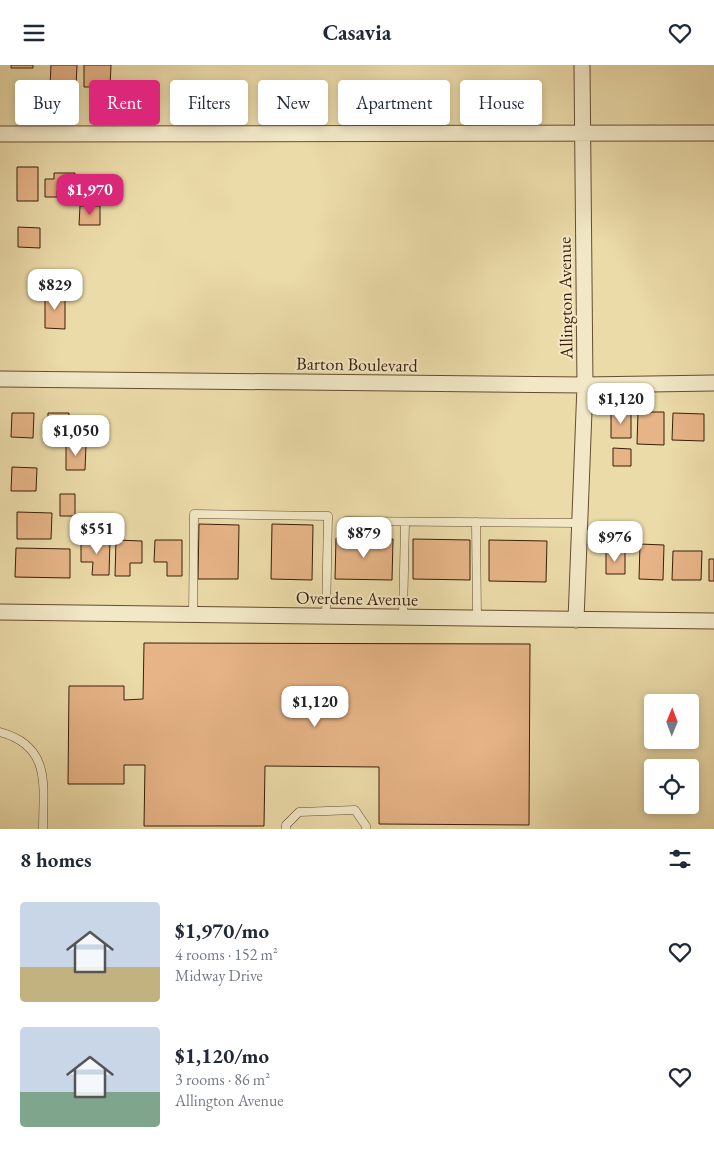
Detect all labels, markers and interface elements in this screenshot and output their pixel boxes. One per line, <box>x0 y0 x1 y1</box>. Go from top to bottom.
text: Casavia <box>323 18 391 47</box>
icon: menu <box>20 19 48 47</box>
icon: heart <box>666 19 694 47</box>
chip: Buy <box>15 80 79 125</box>
chip: Rent <box>89 80 160 125</box>
chip: Filters <box>170 80 248 125</box>
chip: New <box>258 80 328 125</box>
chip: Apartment <box>338 80 450 125</box>
chip: House <box>460 80 542 125</box>
pin: $1,970 <box>49 173 131 216</box>
text: $1,970 <box>67 179 113 200</box>
street label: Allington Avenue <box>552 237 578 360</box>
pin: $829 <box>25 269 85 311</box>
text: $829 <box>39 274 71 295</box>
street label: Barton Boulevard <box>296 351 419 377</box>
pin: $1,120 <box>580 383 662 425</box>
text: $1,120 <box>598 388 644 409</box>
pin: $1,050 <box>35 415 117 457</box>
text: $1,050 <box>53 420 99 441</box>
pin: $551 <box>67 513 127 555</box>
pin: $879 <box>334 517 394 559</box>
text: $551 <box>81 518 113 539</box>
pin: $976 <box>585 521 645 563</box>
text: $879 <box>348 522 380 543</box>
text: $976 <box>599 526 631 547</box>
street label: Overdene Avenue <box>296 585 418 611</box>
pin: $1,120 <box>274 685 356 728</box>
text: $1,120 <box>292 691 338 712</box>
north arrow <box>644 694 699 749</box>
map controls <box>644 694 699 814</box>
button: locate <box>644 759 699 814</box>
icon: filters <box>666 845 694 873</box>
text: 8 homes <box>20 846 92 873</box>
text: $1,970/mo <box>175 917 269 944</box>
icon: home <box>60 922 120 982</box>
icon: heart <box>666 938 694 966</box>
text: 4 rooms · 152 m² <box>175 944 278 965</box>
text: Midway Drive <box>175 965 263 986</box>
text: $1,120/mo <box>175 1042 269 1069</box>
icon: home <box>60 1047 120 1107</box>
icon: heart <box>666 1063 694 1091</box>
text: 3 rooms · 86 m² <box>175 1069 270 1090</box>
text: Allington Avenue <box>175 1090 284 1111</box>

